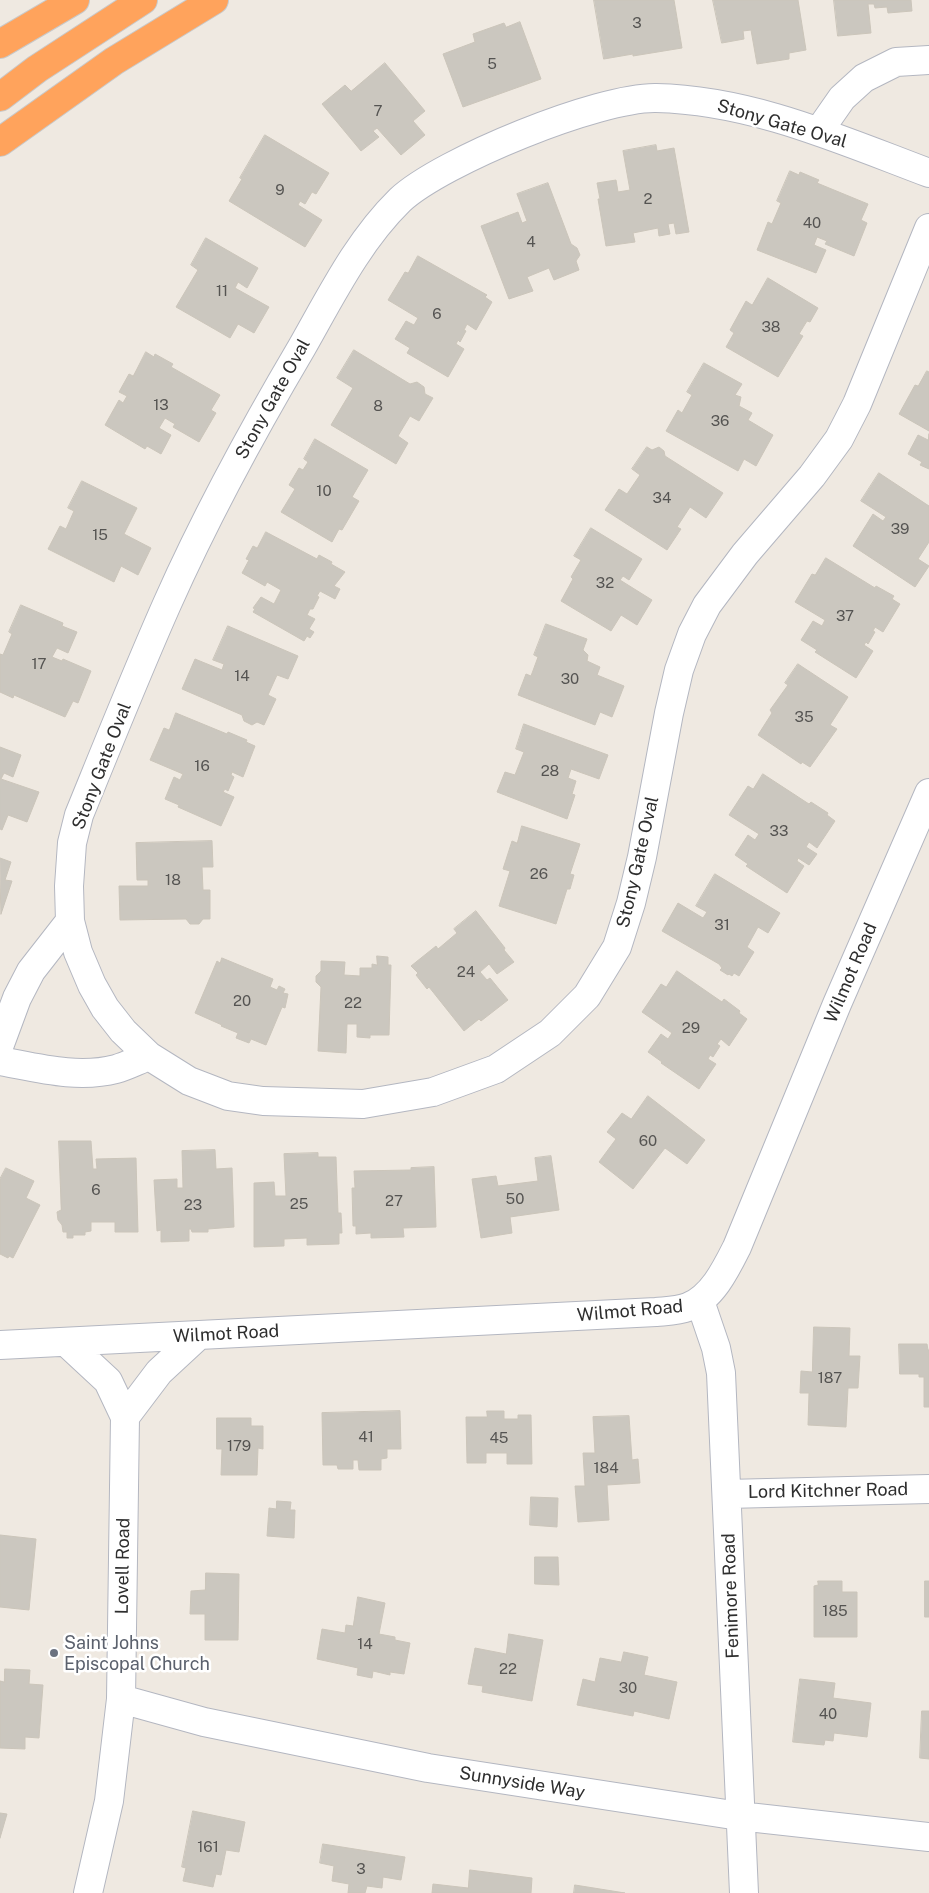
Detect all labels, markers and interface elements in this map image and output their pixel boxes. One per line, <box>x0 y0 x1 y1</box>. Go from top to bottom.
house number: 3 <box>632 14 642 32</box>
house number: 5 <box>487 55 497 73</box>
street label: Stony Gate Oval <box>714 95 850 153</box>
house number: 7 <box>373 102 383 120</box>
house number: 9 <box>275 181 285 199</box>
house number: 2 <box>644 190 652 208</box>
house number: 40 <box>803 214 821 232</box>
house number: 4 <box>526 233 536 251</box>
house number: 11 <box>216 282 228 300</box>
house number: 6 <box>432 305 442 323</box>
house number: 38 <box>761 318 781 336</box>
street label: Stony Gate Oval <box>231 335 315 463</box>
house number: 13 <box>153 396 169 414</box>
house number: 8 <box>373 397 383 415</box>
house number: 36 <box>711 412 729 430</box>
house number: 10 <box>316 482 332 500</box>
house number: 34 <box>653 489 671 507</box>
house number: 39 <box>891 520 909 538</box>
house number: 15 <box>92 526 108 544</box>
house number: 32 <box>596 574 614 592</box>
house number: 37 <box>836 607 854 625</box>
house number: 17 <box>31 655 47 673</box>
house number: 14 <box>234 667 250 685</box>
house number: 30 <box>561 670 579 688</box>
street label: Stony Gate Oval <box>68 699 136 833</box>
house number: 35 <box>794 708 814 726</box>
house number: 16 <box>194 757 210 775</box>
house number: 28 <box>541 762 559 780</box>
street label: Stony Gate Oval <box>612 794 664 930</box>
house number: 33 <box>770 822 788 840</box>
house number: 26 <box>530 865 548 883</box>
house number: 18 <box>165 871 181 889</box>
house number: 31 <box>714 916 730 934</box>
street label: Wilmot Road <box>820 920 882 1026</box>
house number: 24 <box>457 963 475 981</box>
house number: 20 <box>233 992 251 1010</box>
house number: 22 <box>344 994 362 1012</box>
house number: 29 <box>682 1019 700 1037</box>
house number: 60 <box>639 1132 657 1150</box>
house number: 6 <box>91 1181 101 1199</box>
house number: 50 <box>506 1190 524 1208</box>
house number: 27 <box>385 1192 403 1210</box>
house number: 25 <box>290 1195 308 1213</box>
house number: 23 <box>184 1196 202 1214</box>
street label: Wilmot Road <box>576 1296 684 1326</box>
street label: Wilmot Road <box>172 1320 280 1348</box>
house number: 187 <box>818 1369 842 1387</box>
house number: 41 <box>358 1428 374 1446</box>
house number: 45 <box>490 1429 508 1447</box>
house number: 179 <box>227 1437 251 1455</box>
house number: 184 <box>593 1459 619 1477</box>
street label: Lord Kitchner Road <box>748 1479 908 1503</box>
street label: Lovell Road <box>111 1517 135 1615</box>
street label: Fenimore Road <box>718 1533 744 1659</box>
house number: 185 <box>822 1602 848 1620</box>
place label: Saint Johns Episcopal Church <box>64 1632 210 1675</box>
house number: 14 <box>357 1635 373 1653</box>
marker: Saint Johns Episcopal Church <box>48 1647 60 1659</box>
house number: 22 <box>499 1660 517 1678</box>
house number: 30 <box>619 1679 637 1697</box>
house number: 40 <box>819 1705 837 1723</box>
street label: Sunnyside Way <box>458 1762 586 1804</box>
house number: 161 <box>197 1838 219 1856</box>
house number: 3 <box>356 1860 366 1878</box>

